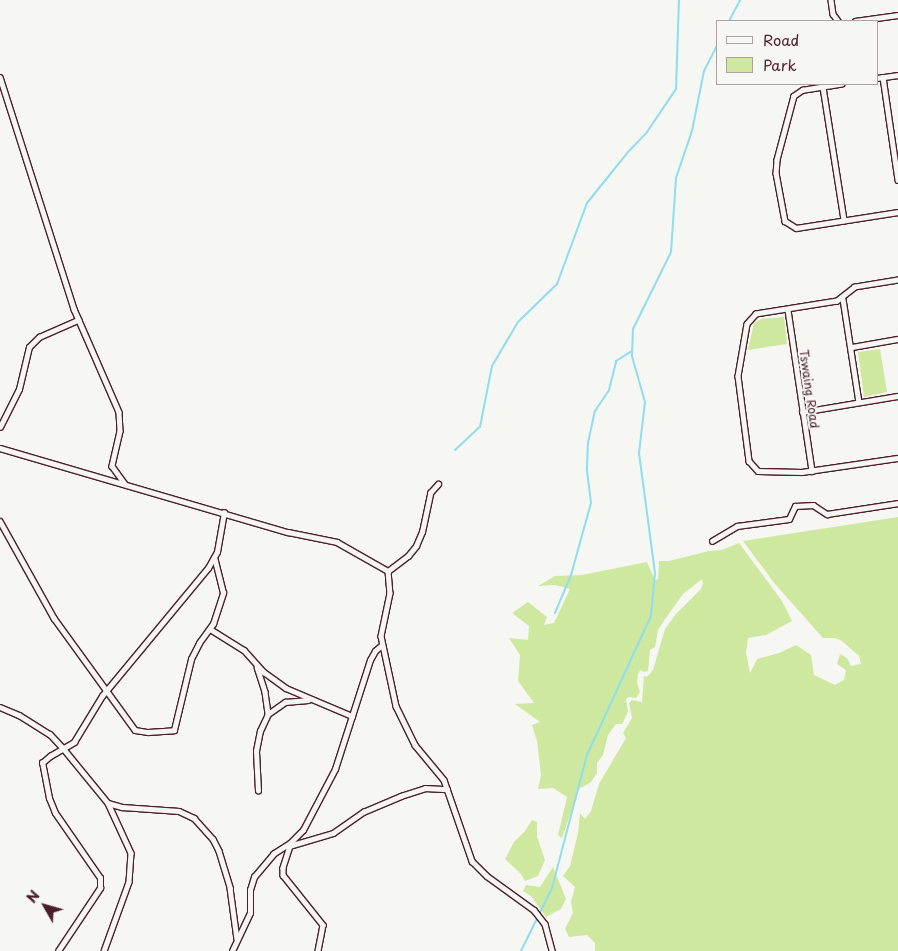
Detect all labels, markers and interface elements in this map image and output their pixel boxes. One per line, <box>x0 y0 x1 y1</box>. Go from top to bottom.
legend <box>716 20 878 85</box>
text: Road <box>763 28 799 51</box>
text: Park <box>763 53 797 76</box>
street label: Tswaing Road <box>796 349 822 429</box>
north arrow <box>20 881 70 931</box>
text: N <box>21 886 44 907</box>

